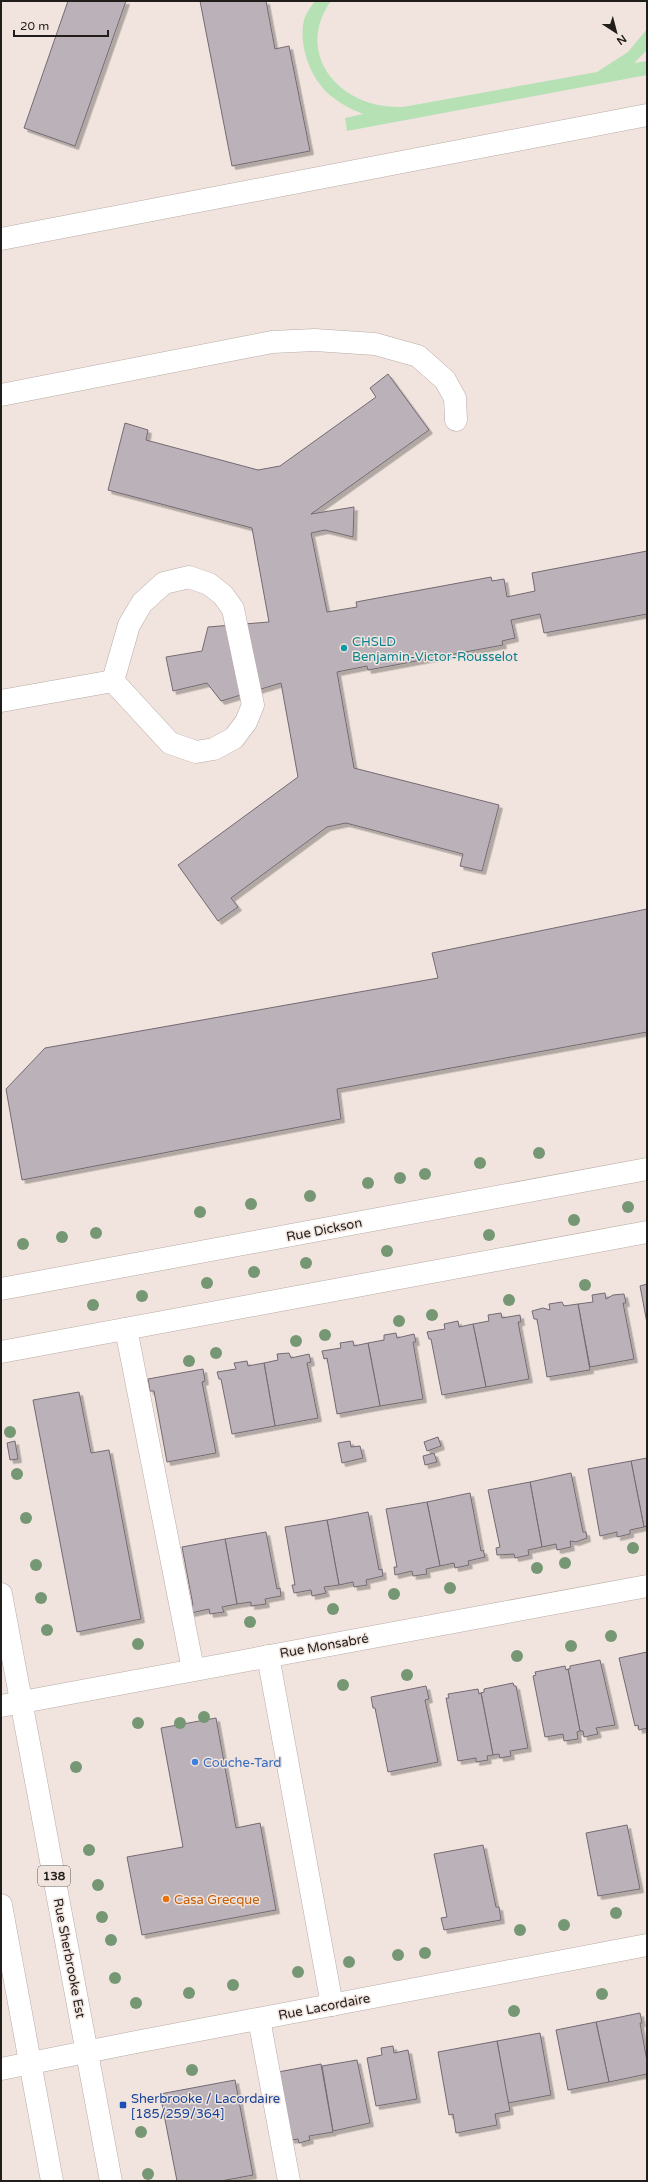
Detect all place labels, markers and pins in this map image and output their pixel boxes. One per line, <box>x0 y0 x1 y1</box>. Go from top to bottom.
place label: CHSLD Benjamin-Victor-Rousselot <box>352 634 518 665</box>
marker: CHSLD Benjamin-Victor-Rousselot <box>339 643 349 653</box>
place label: Couche-Tard <box>203 1755 282 1771</box>
marker: Couche-Tard <box>190 1757 200 1767</box>
place label: Casa Grecque <box>174 1892 260 1908</box>
marker: Casa Grecque <box>161 1894 171 1904</box>
place label: Sherbrooke / Lacordaire [185/259/364] <box>131 2091 280 2122</box>
marker: Sherbrooke / Lacordaire [185/259/364] <box>118 2100 128 2110</box>

